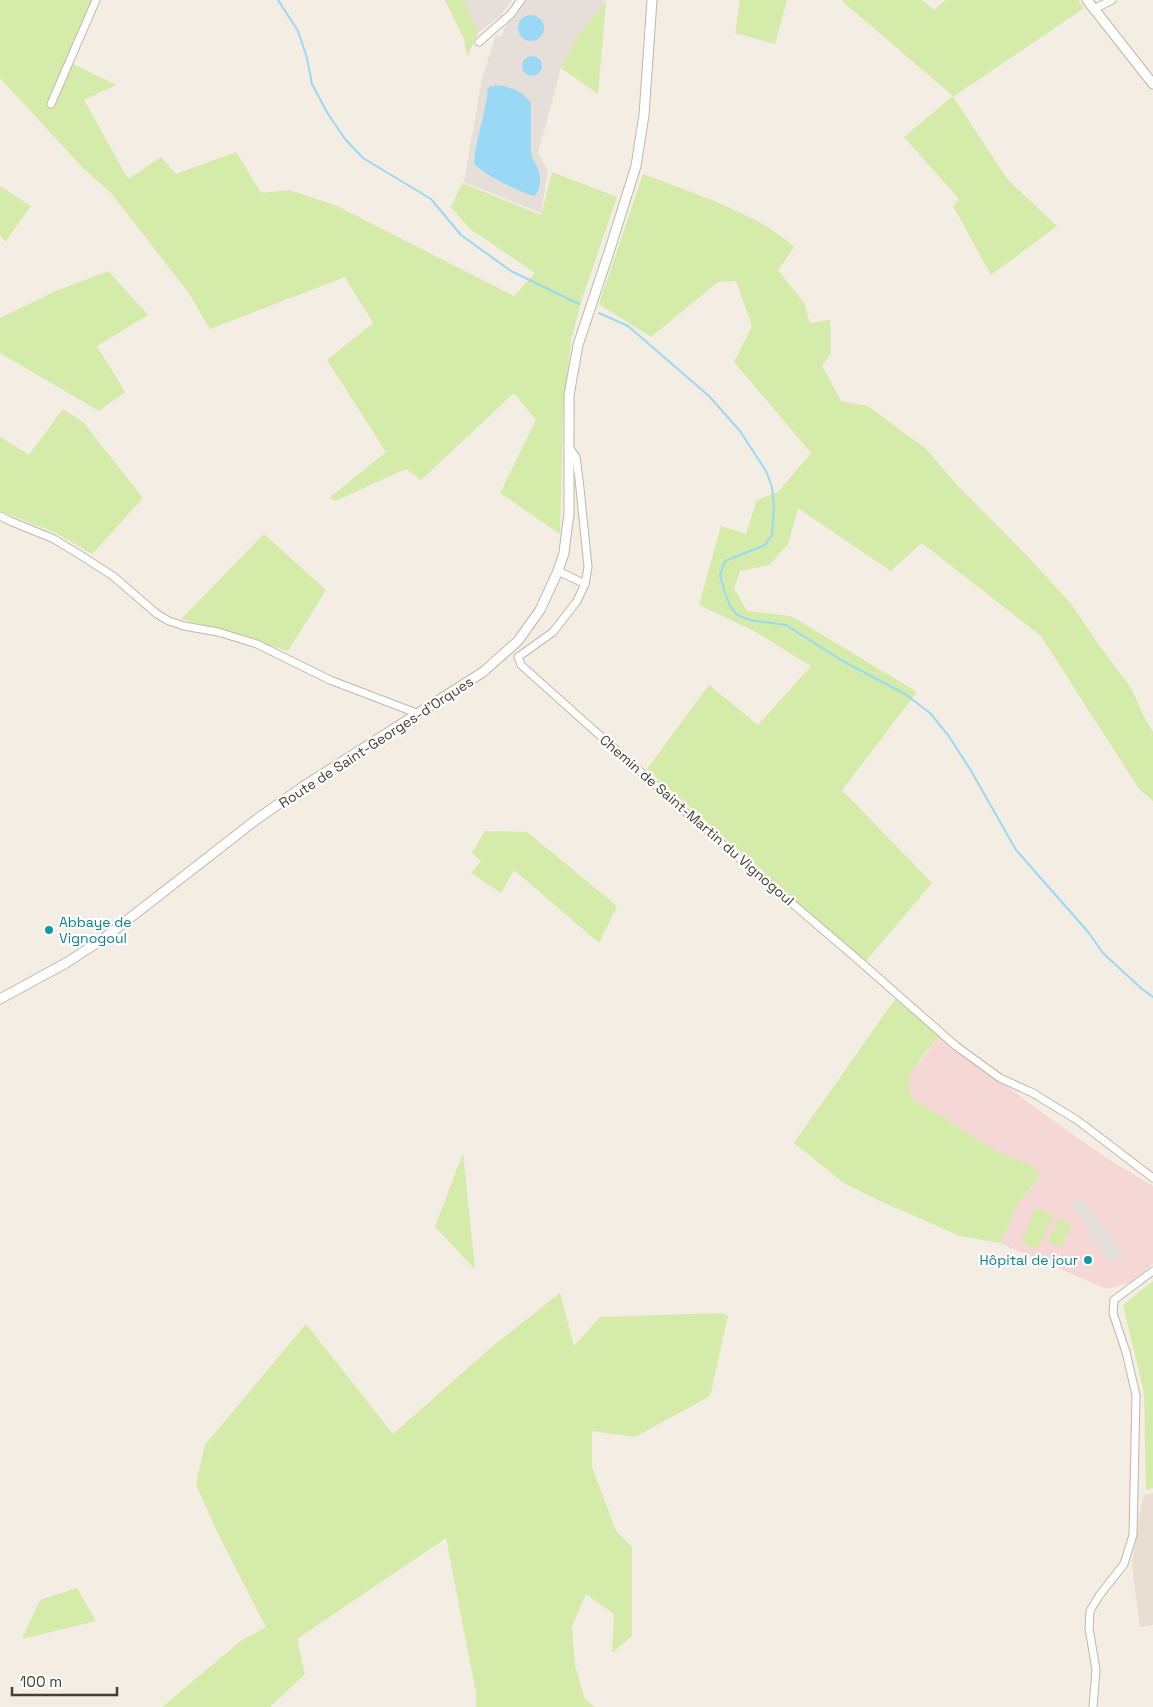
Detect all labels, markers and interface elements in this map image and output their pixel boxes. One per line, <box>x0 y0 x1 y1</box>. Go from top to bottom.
street label: Route de Saint-Georges-d'Orques <box>275 672 477 812</box>
street label: Chemin de Saint-Martin du Vignogoul <box>596 731 798 909</box>
place label: Abbaye de Vignogoul <box>59 913 131 947</box>
marker: Abbaye de Vignogoul <box>43 924 55 936</box>
place label: Hôpital de jour <box>979 1251 1078 1269</box>
marker: Hôpital de jour <box>1082 1254 1094 1266</box>
scale bar <box>12 1664 118 1696</box>
text: 100 m <box>20 1672 62 1691</box>

